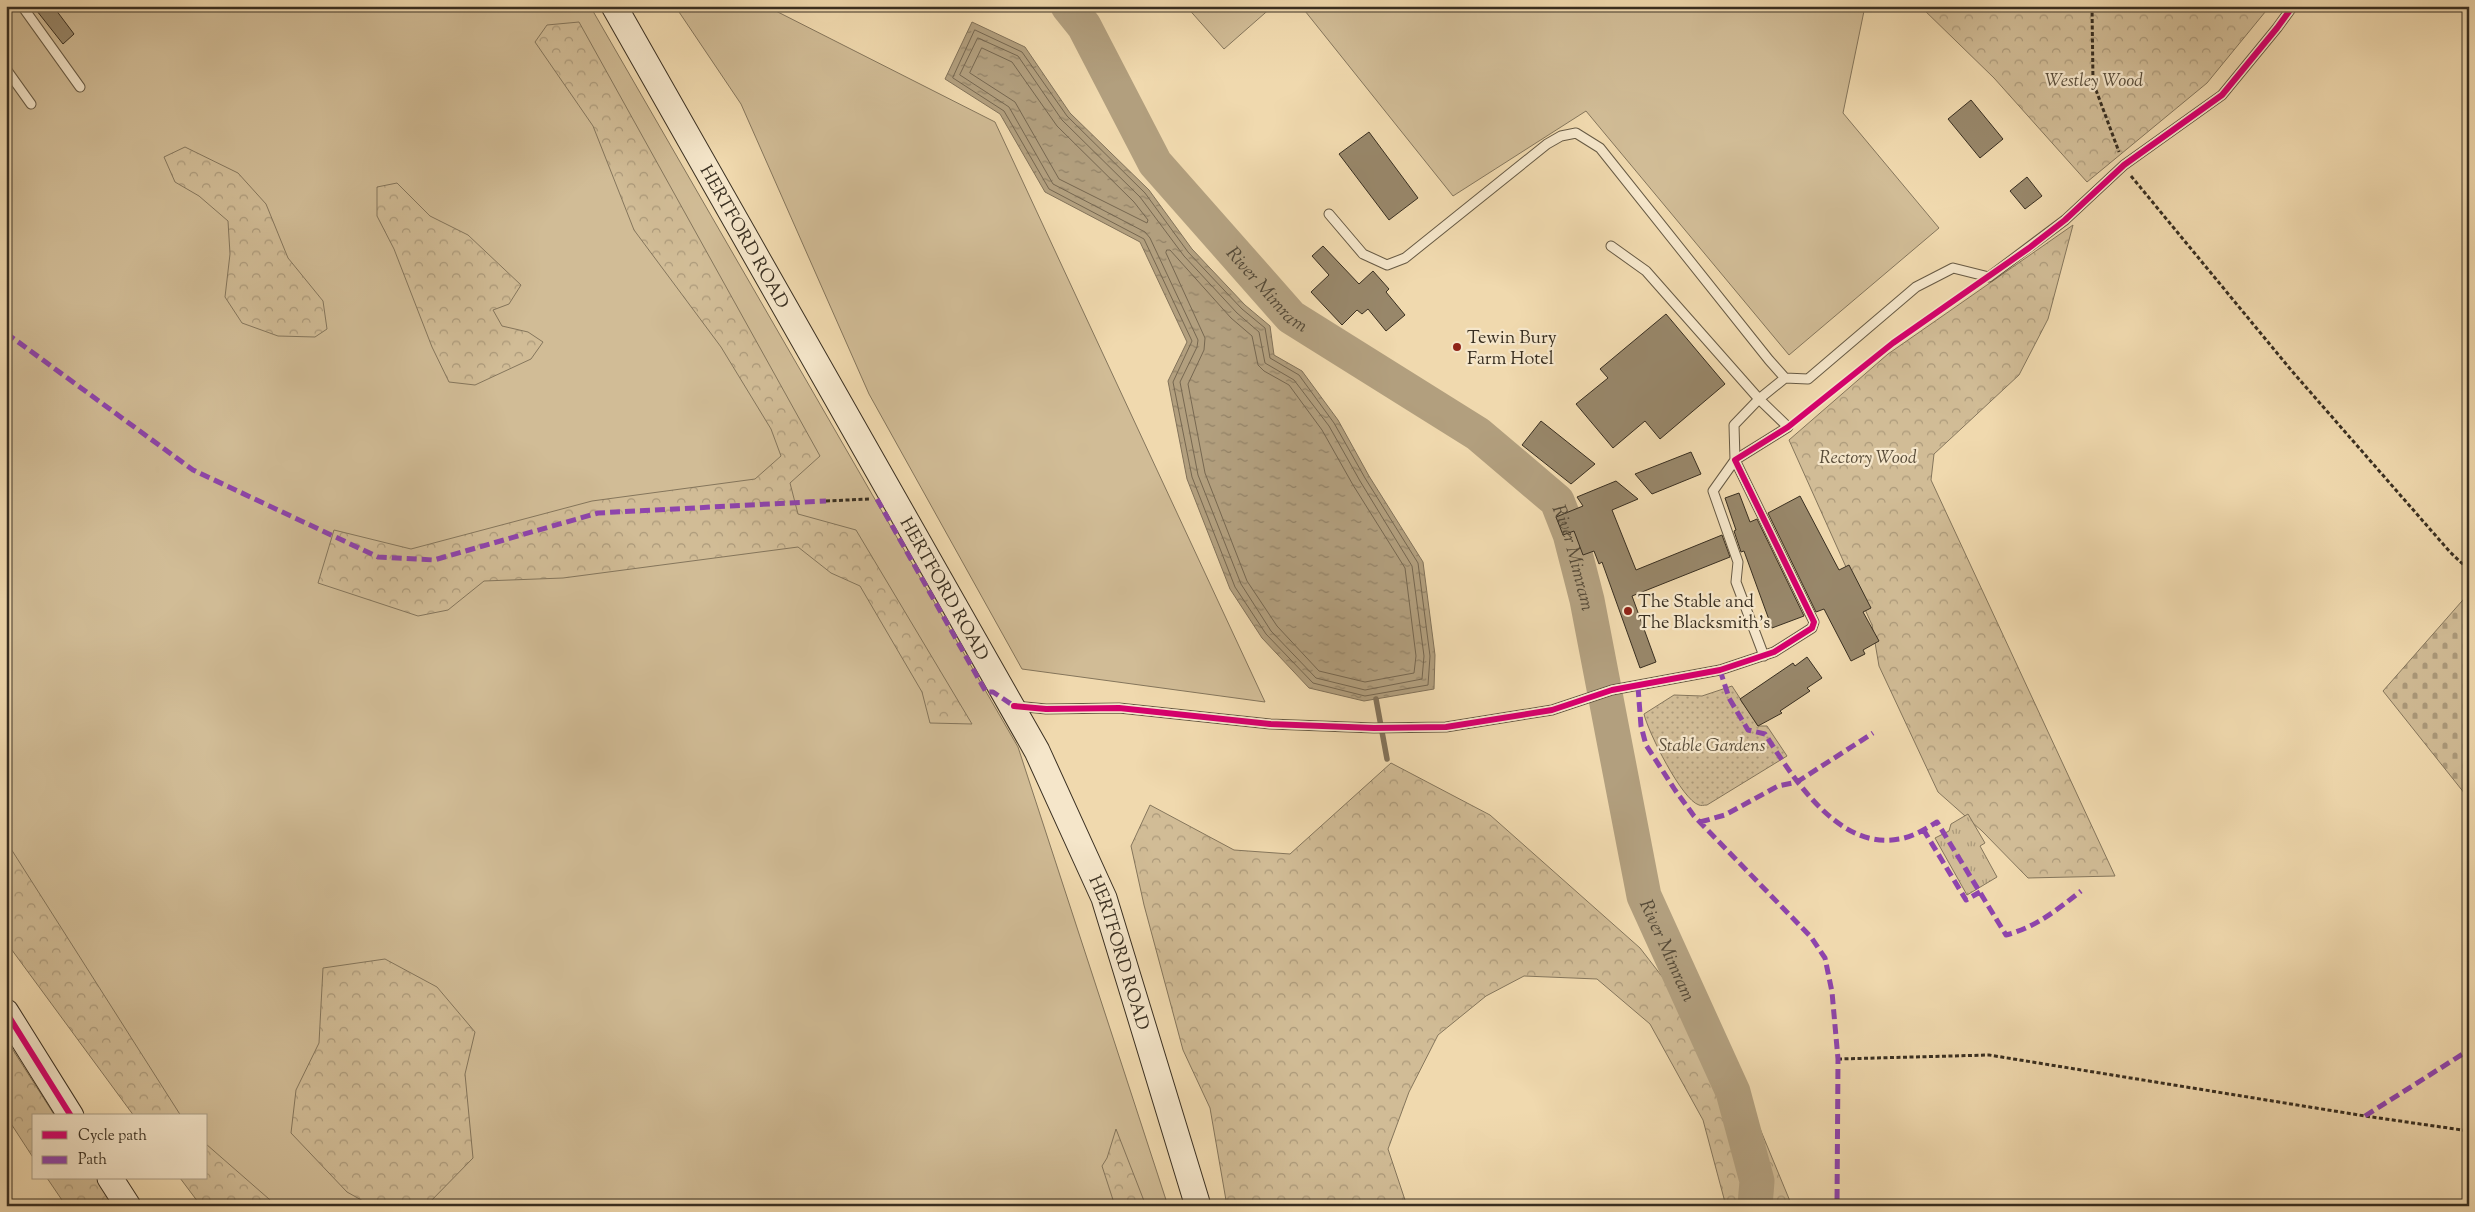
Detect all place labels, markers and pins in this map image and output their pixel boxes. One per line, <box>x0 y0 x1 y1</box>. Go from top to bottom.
place label: Tewin Bury Farm Hotel <box>1467 326 1557 373</box>
marker: Tewin Bury Farm Hotel <box>1451 341 1463 353</box>
place label: The Stable and The Blacksmith's <box>1638 590 1770 637</box>
marker: The Stable and The Blacksmith's <box>1622 605 1634 617</box>

